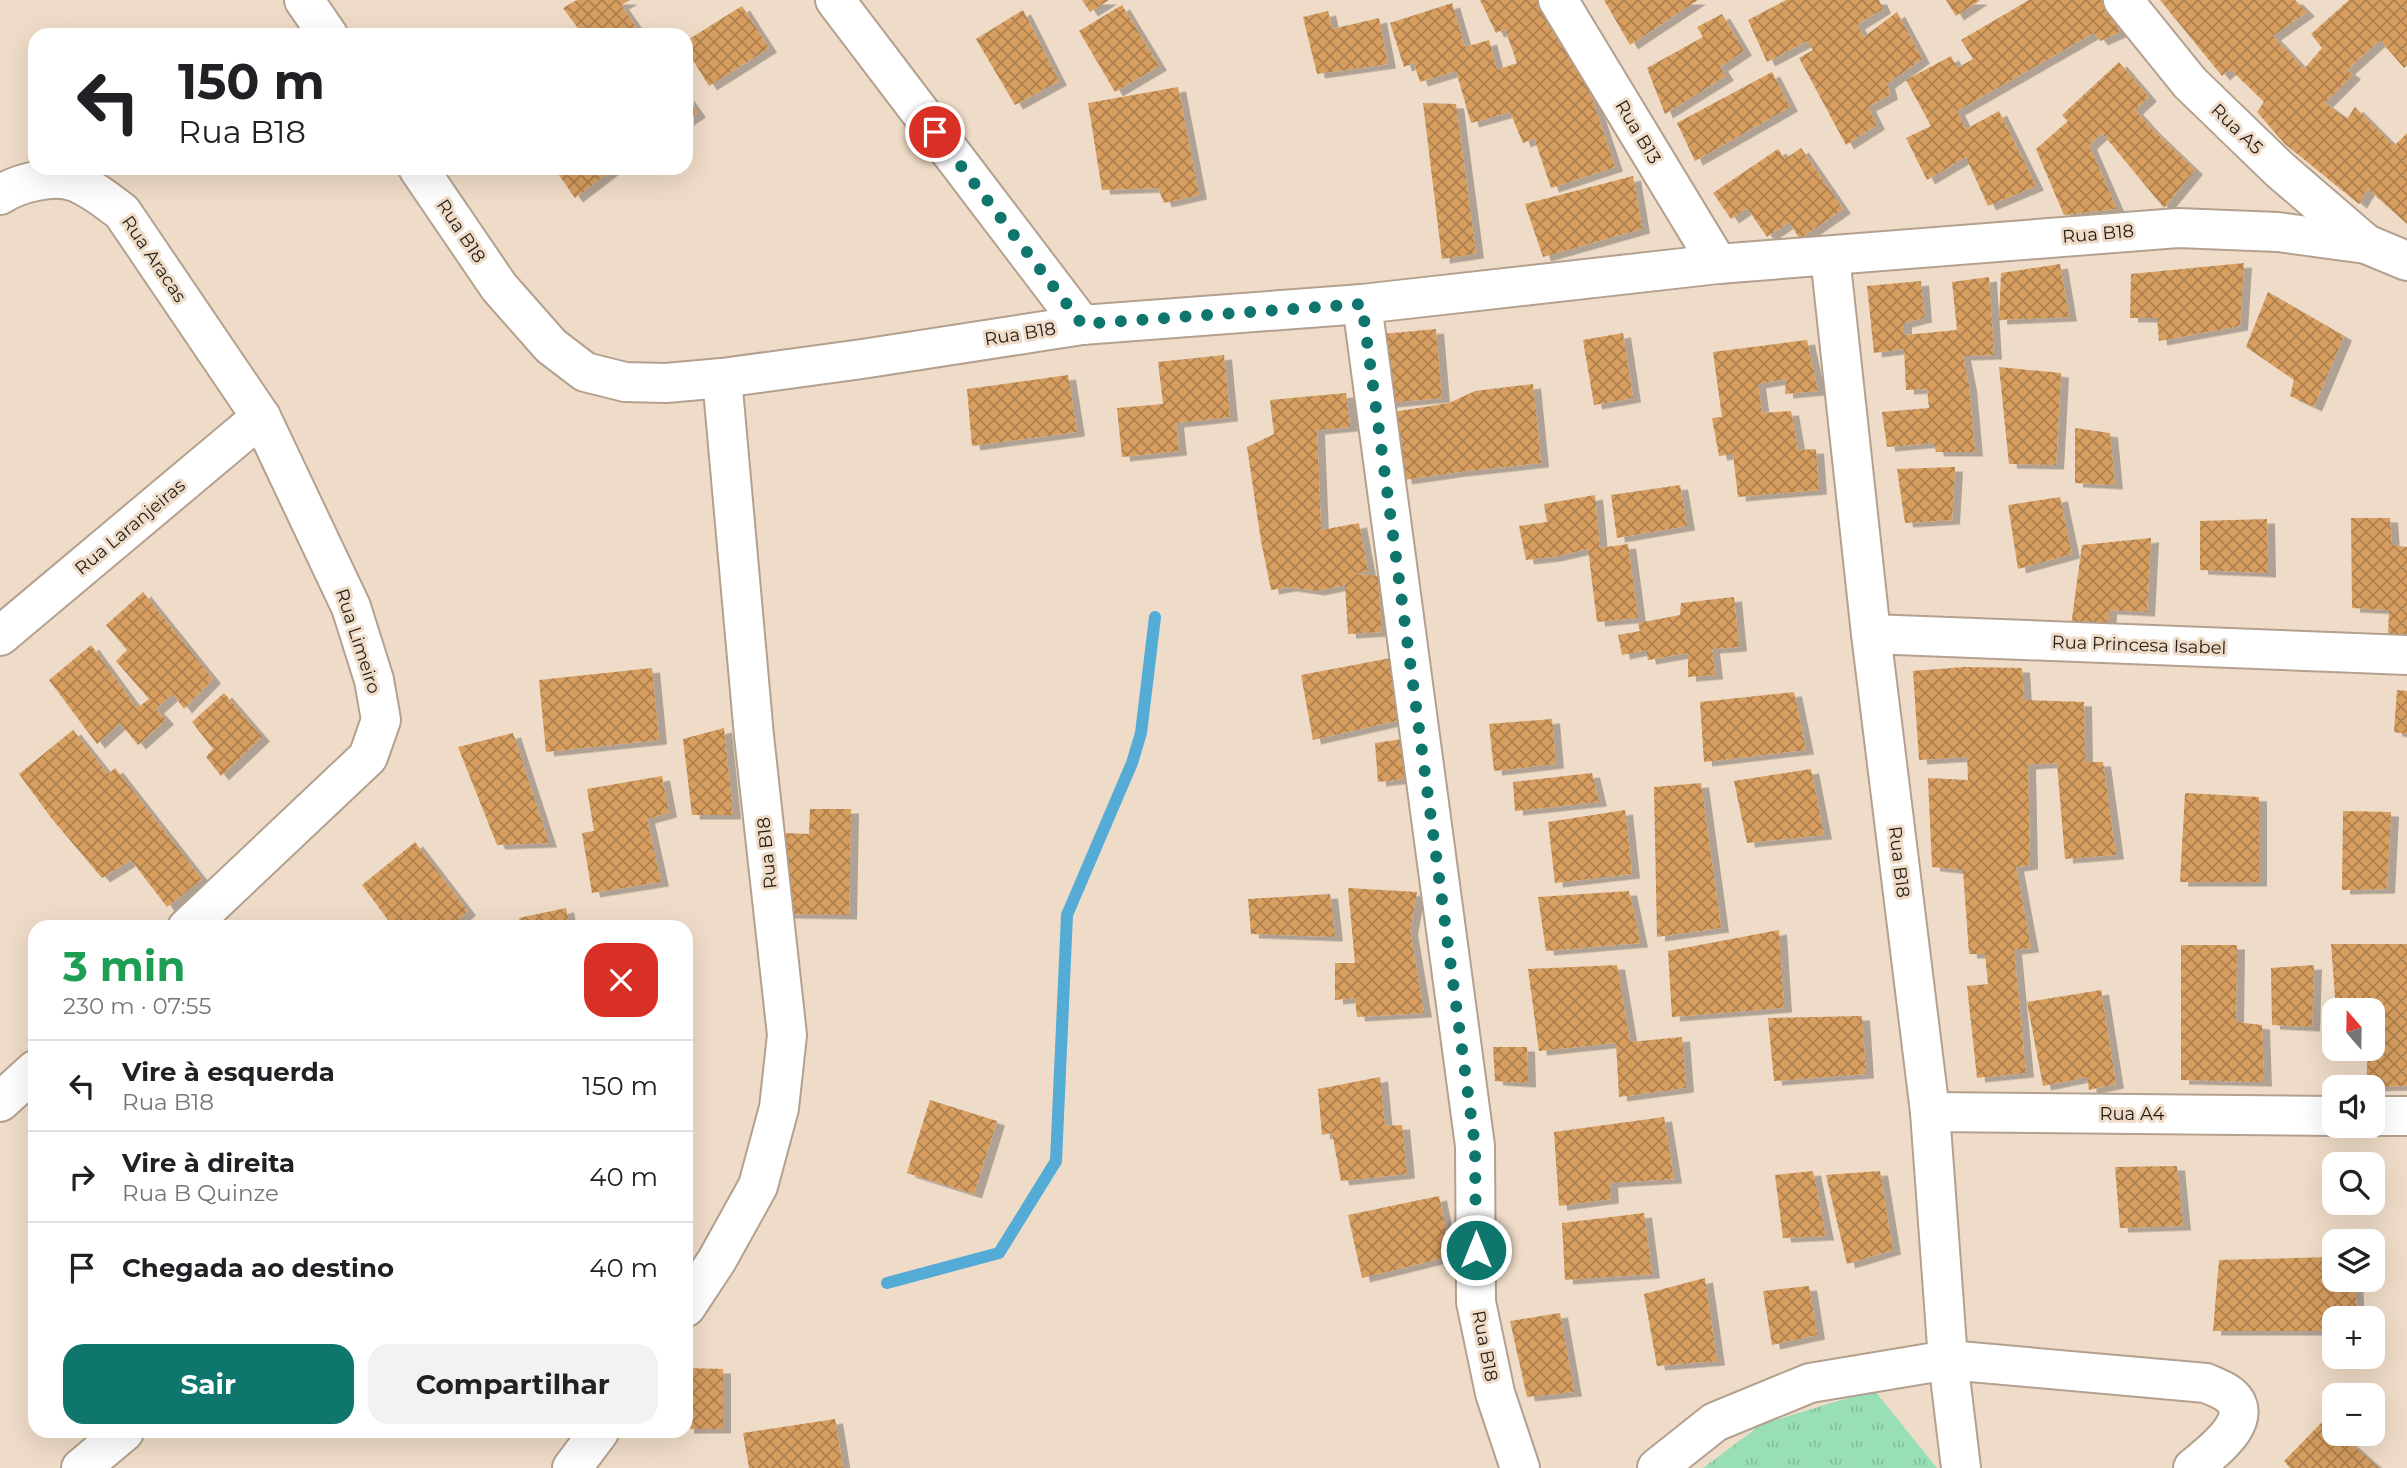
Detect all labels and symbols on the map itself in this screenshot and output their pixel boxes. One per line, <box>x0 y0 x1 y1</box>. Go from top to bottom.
street label: Rua B13 <box>1610 96 1666 168</box>
street label: Rua A5 <box>2207 99 2267 159</box>
pin <box>905 102 965 162</box>
street label: Rua B18 <box>432 195 490 267</box>
street label: Rua Aracas <box>117 211 191 307</box>
street label: Rua B18 <box>2061 220 2135 248</box>
street label: Rua B18 <box>983 318 1057 350</box>
street label: Rua Laranjeiras <box>70 474 190 580</box>
street label: Rua Limeiro <box>331 586 385 696</box>
street label: Rua Princesa Isabel <box>2051 631 2227 659</box>
street label: Rua B18 <box>752 816 782 890</box>
street label: Rua B18 <box>1884 825 1914 899</box>
north arrow <box>2322 998 2385 1060</box>
street label: Rua A4 <box>2100 1103 2165 1125</box>
position arrow <box>1439 1213 1513 1287</box>
street label: Rua B18 <box>1467 1309 1503 1383</box>

